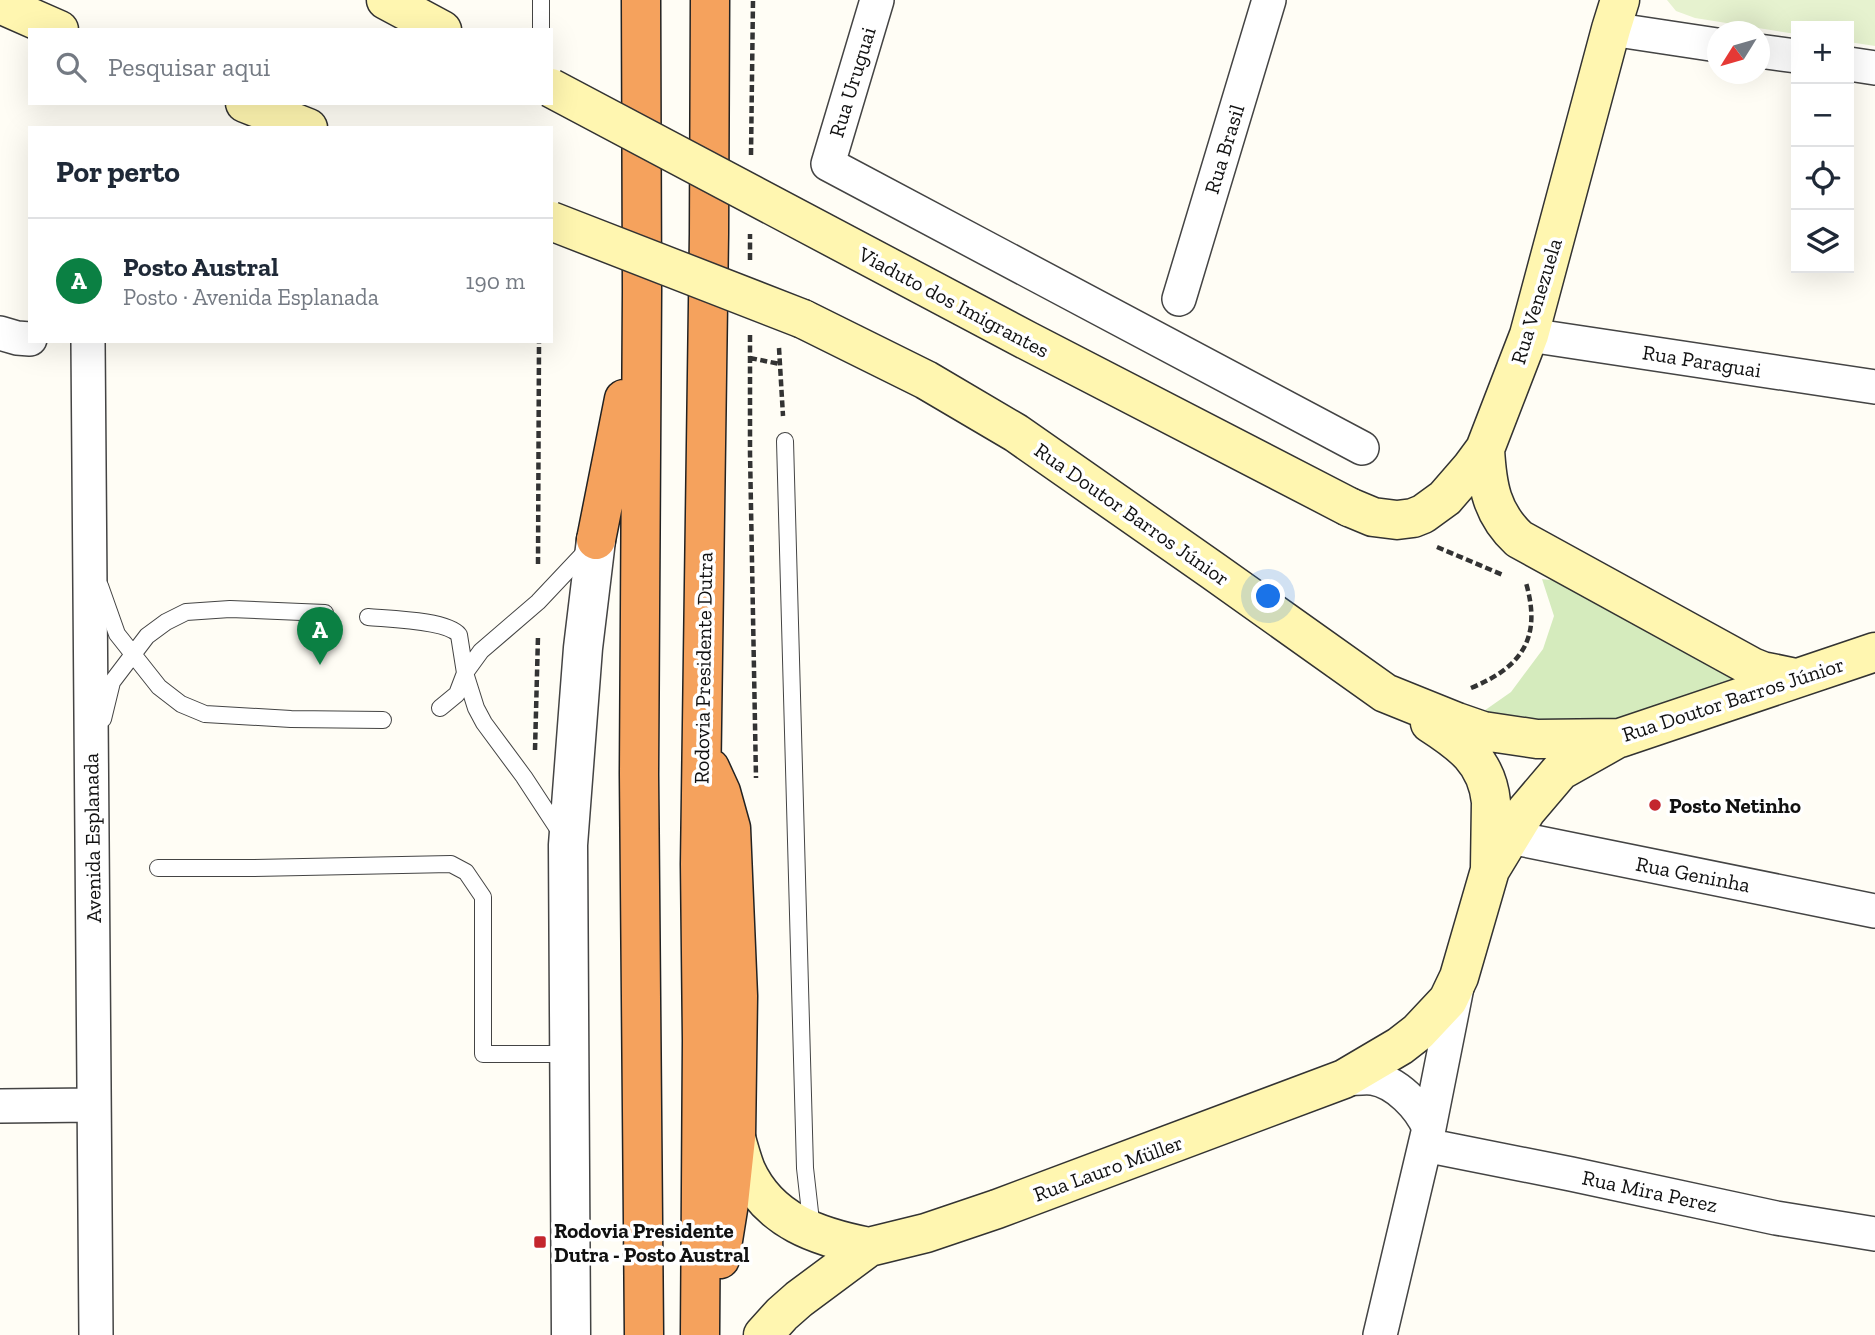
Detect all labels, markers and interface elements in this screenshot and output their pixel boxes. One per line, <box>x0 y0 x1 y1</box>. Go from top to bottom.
north arrow <box>1707 21 1770 84</box>
map controls <box>1791 21 1854 273</box>
button: + <box>1791 21 1854 84</box>
street label: Rua Uruguai <box>823 24 881 140</box>
search box <box>28 28 553 105</box>
icon: search <box>52 48 90 86</box>
text: Pesquisar aqui <box>108 51 270 83</box>
button: − <box>1791 84 1854 147</box>
street label: Rua Brasil <box>1199 101 1250 197</box>
button: locate <box>1791 147 1854 210</box>
text: Por perto <box>56 154 180 190</box>
button: layers <box>1791 210 1854 273</box>
street label: Rua Venezuela <box>1505 235 1567 367</box>
street label: Viaduto dos Imigrantes <box>854 241 1054 363</box>
text: Posto Austral <box>123 251 279 283</box>
text: A <box>71 267 87 295</box>
text: 190 m <box>466 267 525 295</box>
text: Posto · Avenida Esplanada <box>123 283 379 311</box>
street label: Rua Paraguai <box>1641 339 1763 383</box>
street label: Rua Doutor Barros Júnior <box>1030 437 1234 591</box>
street label: Rodovia Presidente Dutra <box>688 552 718 784</box>
your location <box>1251 579 1285 613</box>
pin: A <box>297 607 343 665</box>
street label: Rua Doutor Barros Júnior <box>1619 651 1847 747</box>
street label: Avenida Esplanada <box>78 753 106 923</box>
place label: Posto Netinho <box>1669 793 1801 818</box>
marker: Posto Netinho <box>1647 797 1663 813</box>
street label: Rua Geninha <box>1634 851 1752 897</box>
street label: Rua Lauro Müller <box>1030 1129 1186 1207</box>
street label: Rua Mira Perez <box>1580 1164 1720 1218</box>
place label: Rodovia Presidente Dutra - Posto Austral <box>554 1218 750 1267</box>
marker: Rodovia Presidente Dutra - Posto Austral <box>532 1234 548 1250</box>

